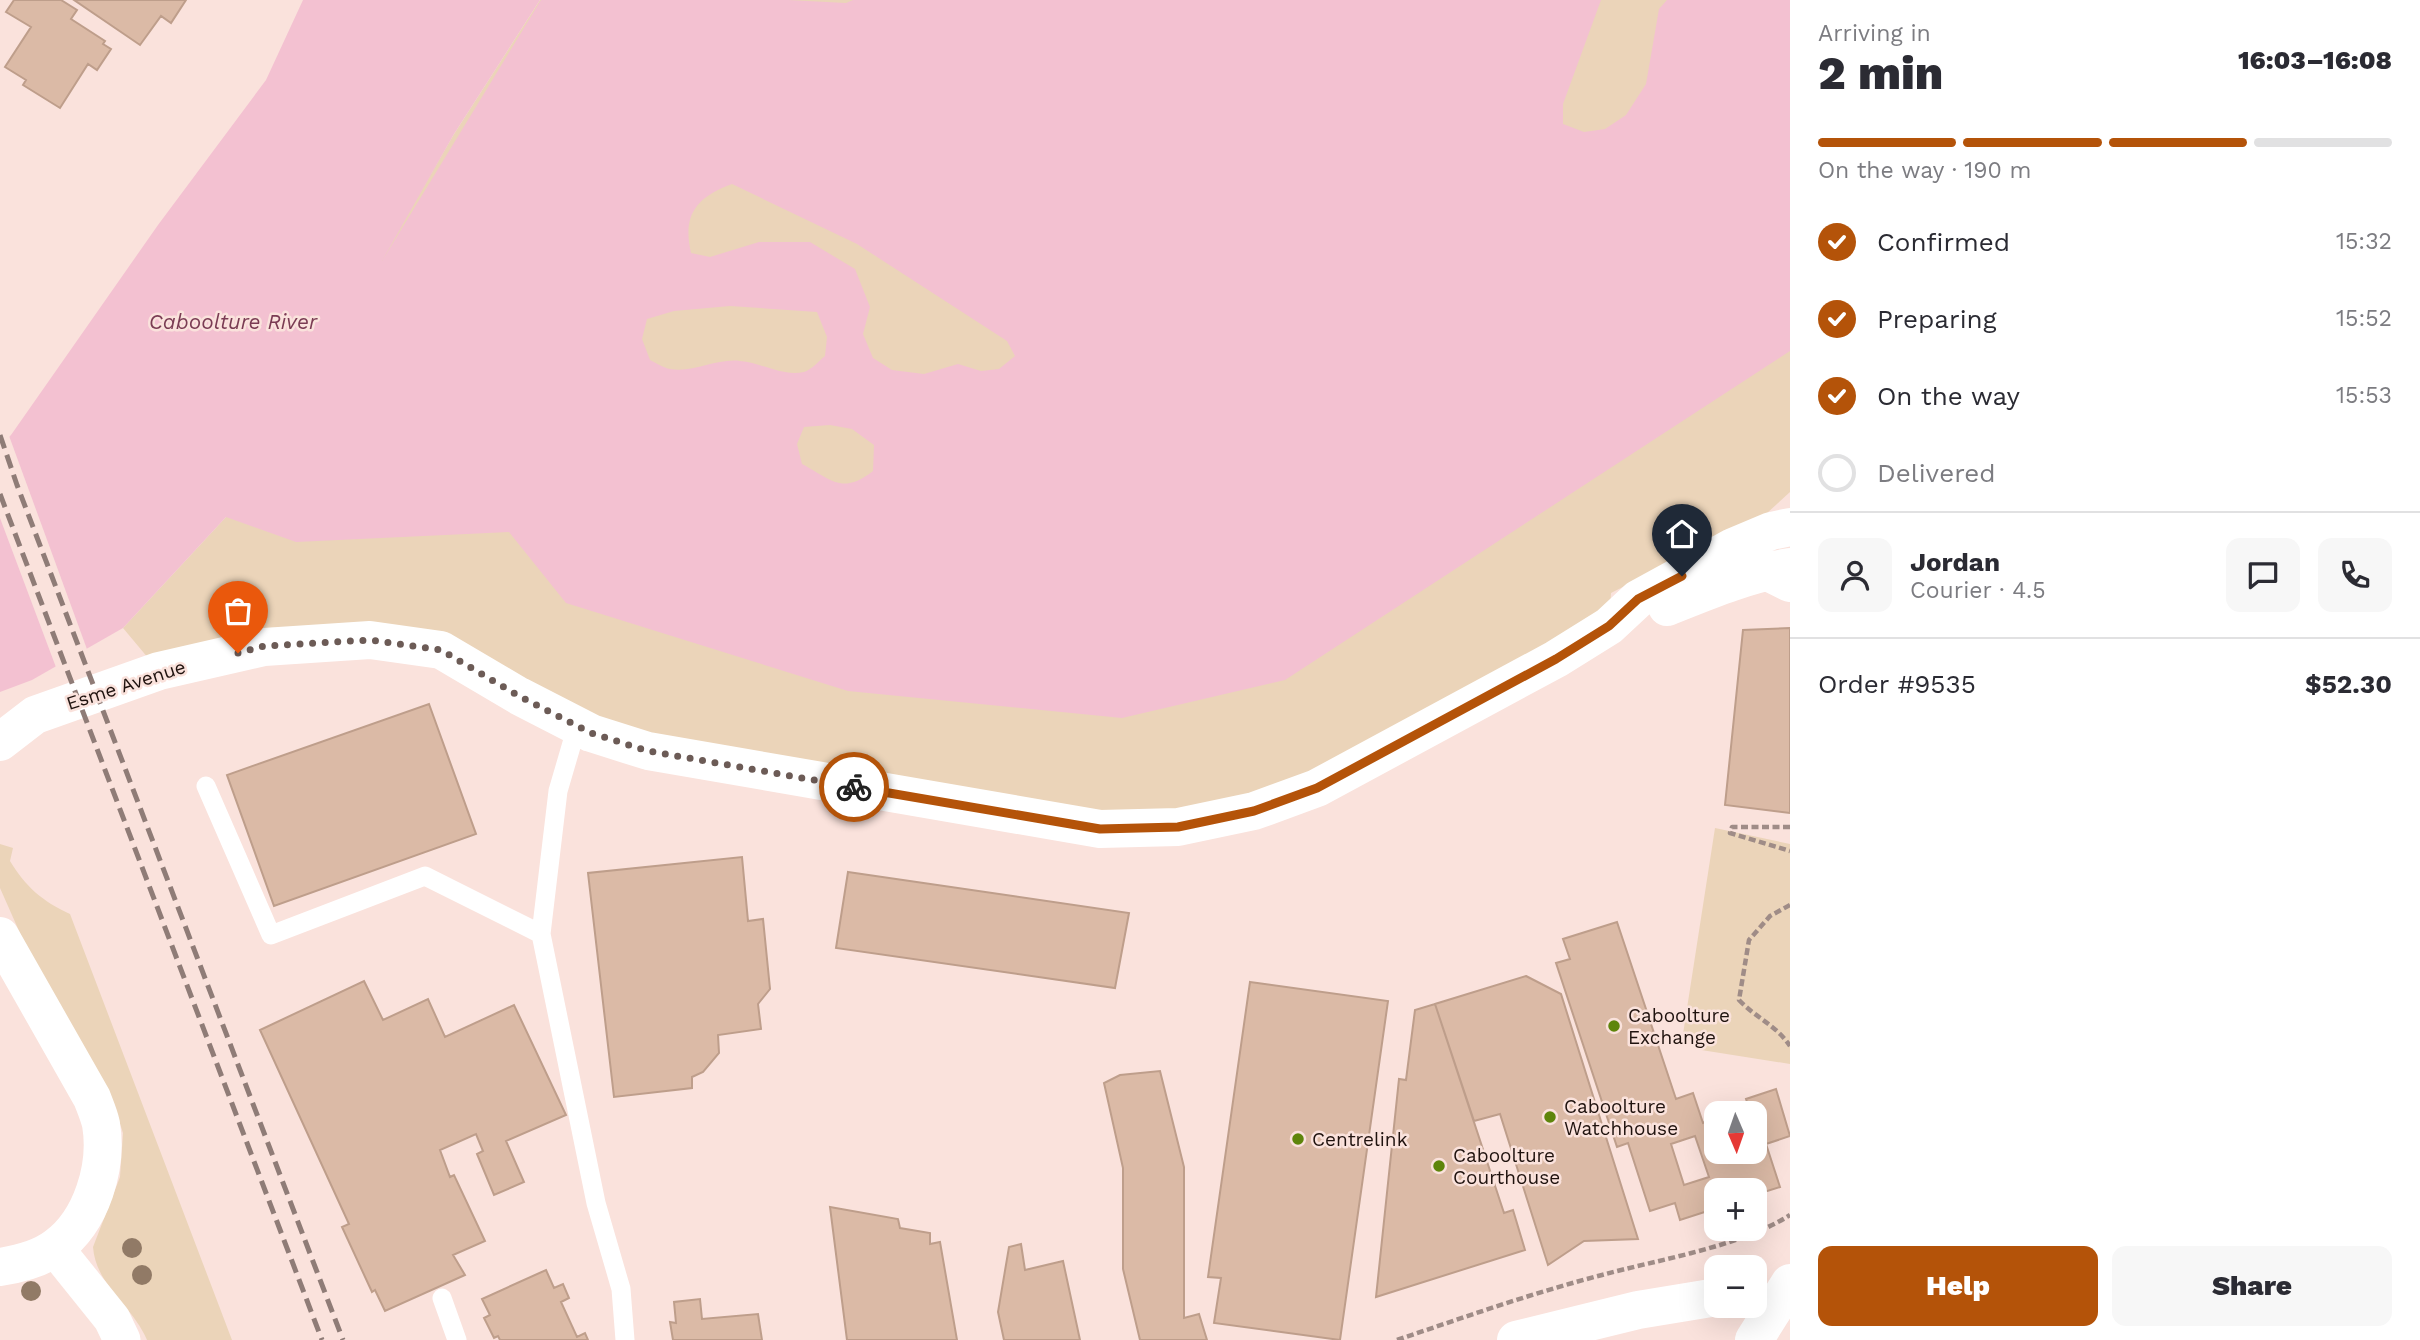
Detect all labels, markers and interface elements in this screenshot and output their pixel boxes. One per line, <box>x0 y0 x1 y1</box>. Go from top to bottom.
text: Arriving in <box>1818 20 1931 47</box>
text: 16:03–16:08 <box>2238 45 2392 75</box>
text: 2 min <box>1818 46 1943 100</box>
text: On the way · 190 m <box>1818 157 2031 184</box>
icon: check <box>1818 223 1856 261</box>
text: Confirmed <box>1877 227 2010 257</box>
text: 15:32 <box>2336 228 2392 255</box>
icon: check <box>1818 300 1856 338</box>
text: Preparing <box>1877 304 1997 334</box>
text: 15:52 <box>2336 305 2392 332</box>
water label: Caboolture River <box>149 309 318 334</box>
icon: check <box>1818 377 1856 415</box>
text: On the way <box>1877 381 2020 411</box>
text: 15:53 <box>2336 382 2392 409</box>
text: Delivered <box>1877 458 1996 488</box>
pin <box>1652 504 1712 576</box>
icon: home <box>1663 515 1701 553</box>
button: person <box>1818 538 1892 612</box>
button: chat <box>2226 538 2300 612</box>
button: phone <box>2318 538 2392 612</box>
text: Jordan <box>1910 547 2000 577</box>
text: Courier · 4.5 <box>1910 577 2046 604</box>
pin <box>208 581 268 653</box>
icon: bag <box>219 592 257 630</box>
street label: Esme Avenue <box>63 655 189 715</box>
text: Order #9535 <box>1818 669 1976 699</box>
text: $52.30 <box>2305 669 2392 699</box>
courier <box>819 752 889 822</box>
icon: bike <box>835 768 873 806</box>
place label: Caboolture Exchange <box>1628 1004 1730 1049</box>
marker: Caboolture Exchange <box>1606 1018 1622 1034</box>
place label: Caboolture Watchhouse <box>1564 1095 1678 1140</box>
north arrow <box>1704 1101 1768 1164</box>
map controls <box>1704 1101 1767 1318</box>
marker: Caboolture Watchhouse <box>1542 1109 1558 1125</box>
place label: Centrelink <box>1312 1128 1408 1151</box>
marker: Centrelink <box>1290 1131 1306 1147</box>
place label: Caboolture Courthouse <box>1453 1144 1560 1189</box>
marker: Caboolture Courthouse <box>1431 1158 1447 1174</box>
button: + <box>1704 1178 1767 1241</box>
button: Help <box>1818 1246 2098 1326</box>
button: Share <box>2112 1246 2392 1326</box>
button: − <box>1704 1255 1767 1318</box>

